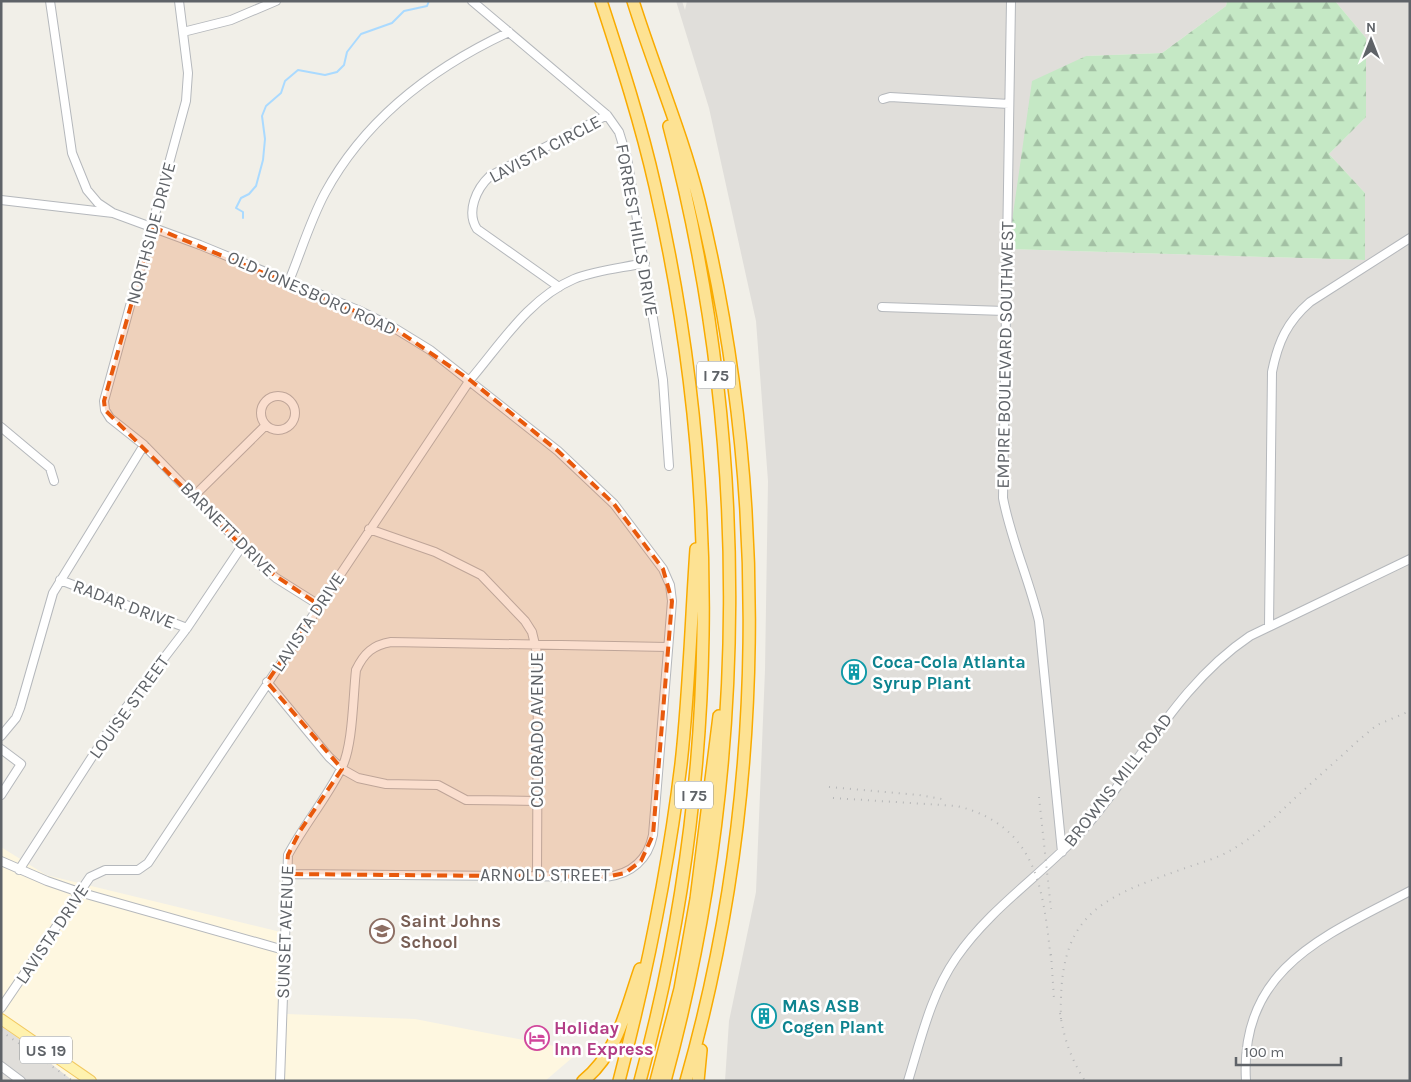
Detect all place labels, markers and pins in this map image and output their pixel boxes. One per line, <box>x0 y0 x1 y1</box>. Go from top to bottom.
place label: Coca-Cola Atlanta Syrup Plant <box>872 651 1026 694</box>
building icon: Coca-Cola Atlanta Syrup Plant <box>841 659 867 685</box>
place label: Saint Johns School <box>400 910 501 953</box>
school or university icon: Saint Johns School <box>369 918 395 944</box>
place label: MAS ASB Cogen Plant <box>782 995 884 1038</box>
building icon: MAS ASB Cogen Plant <box>751 1003 777 1029</box>
place label: Holiday Inn Express <box>554 1017 654 1060</box>
hotel icon: Holiday Inn Express <box>524 1025 550 1051</box>

